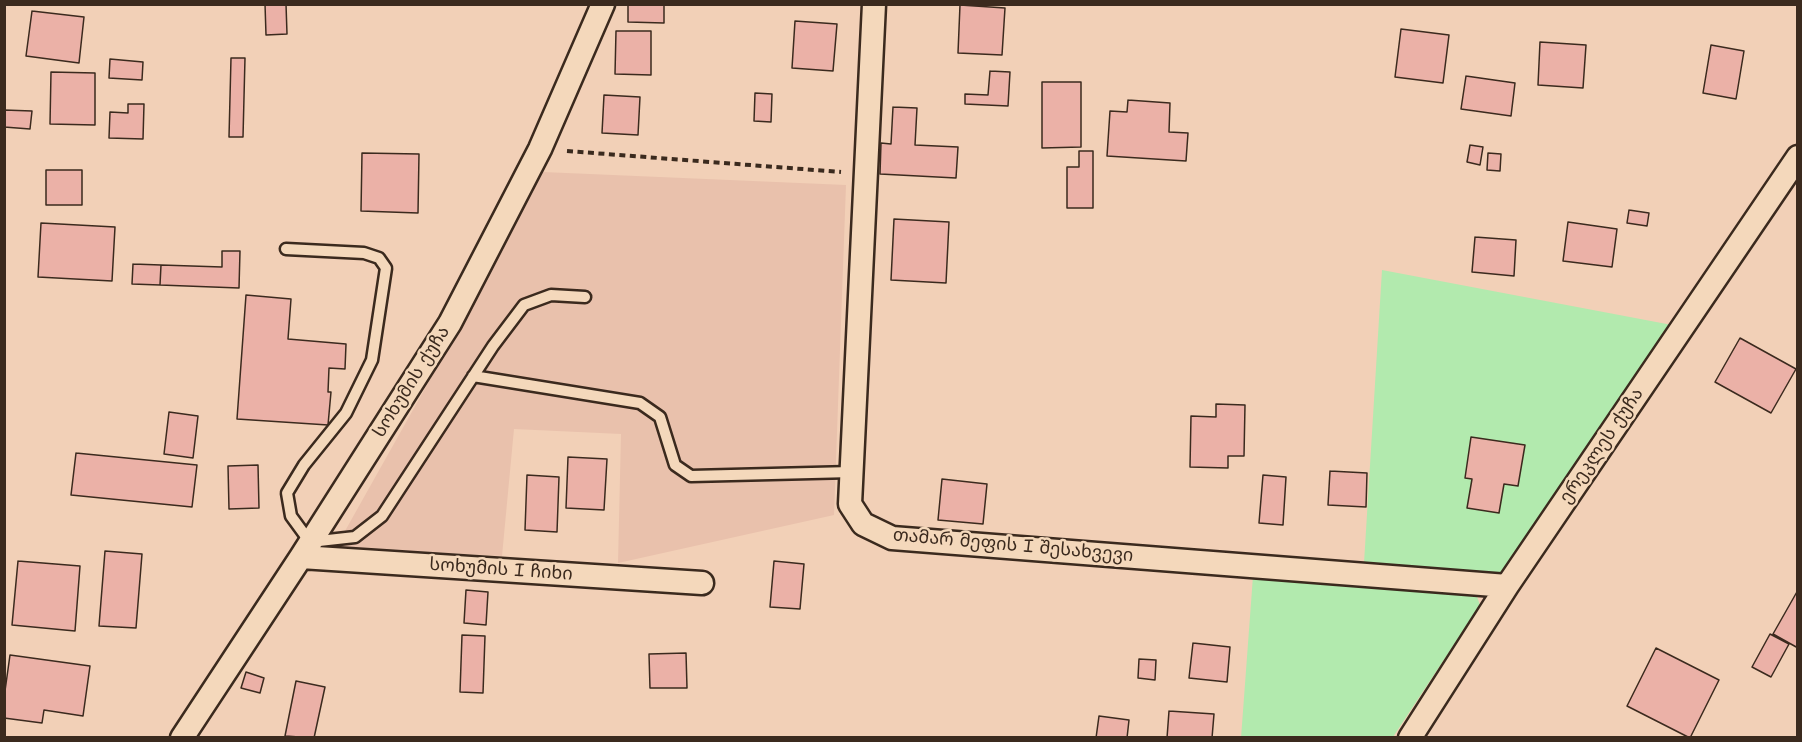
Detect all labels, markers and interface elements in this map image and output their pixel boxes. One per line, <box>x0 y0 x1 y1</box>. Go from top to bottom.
street label: სოხუმის ქუჩა <box>369 322 455 442</box>
street label: ერეკლეს ქუჩა <box>1555 384 1649 508</box>
street label: თამარ მეფის I შესახვევი <box>892 525 1134 567</box>
street label: სოხუმის I ჩიხი <box>429 554 573 586</box>

